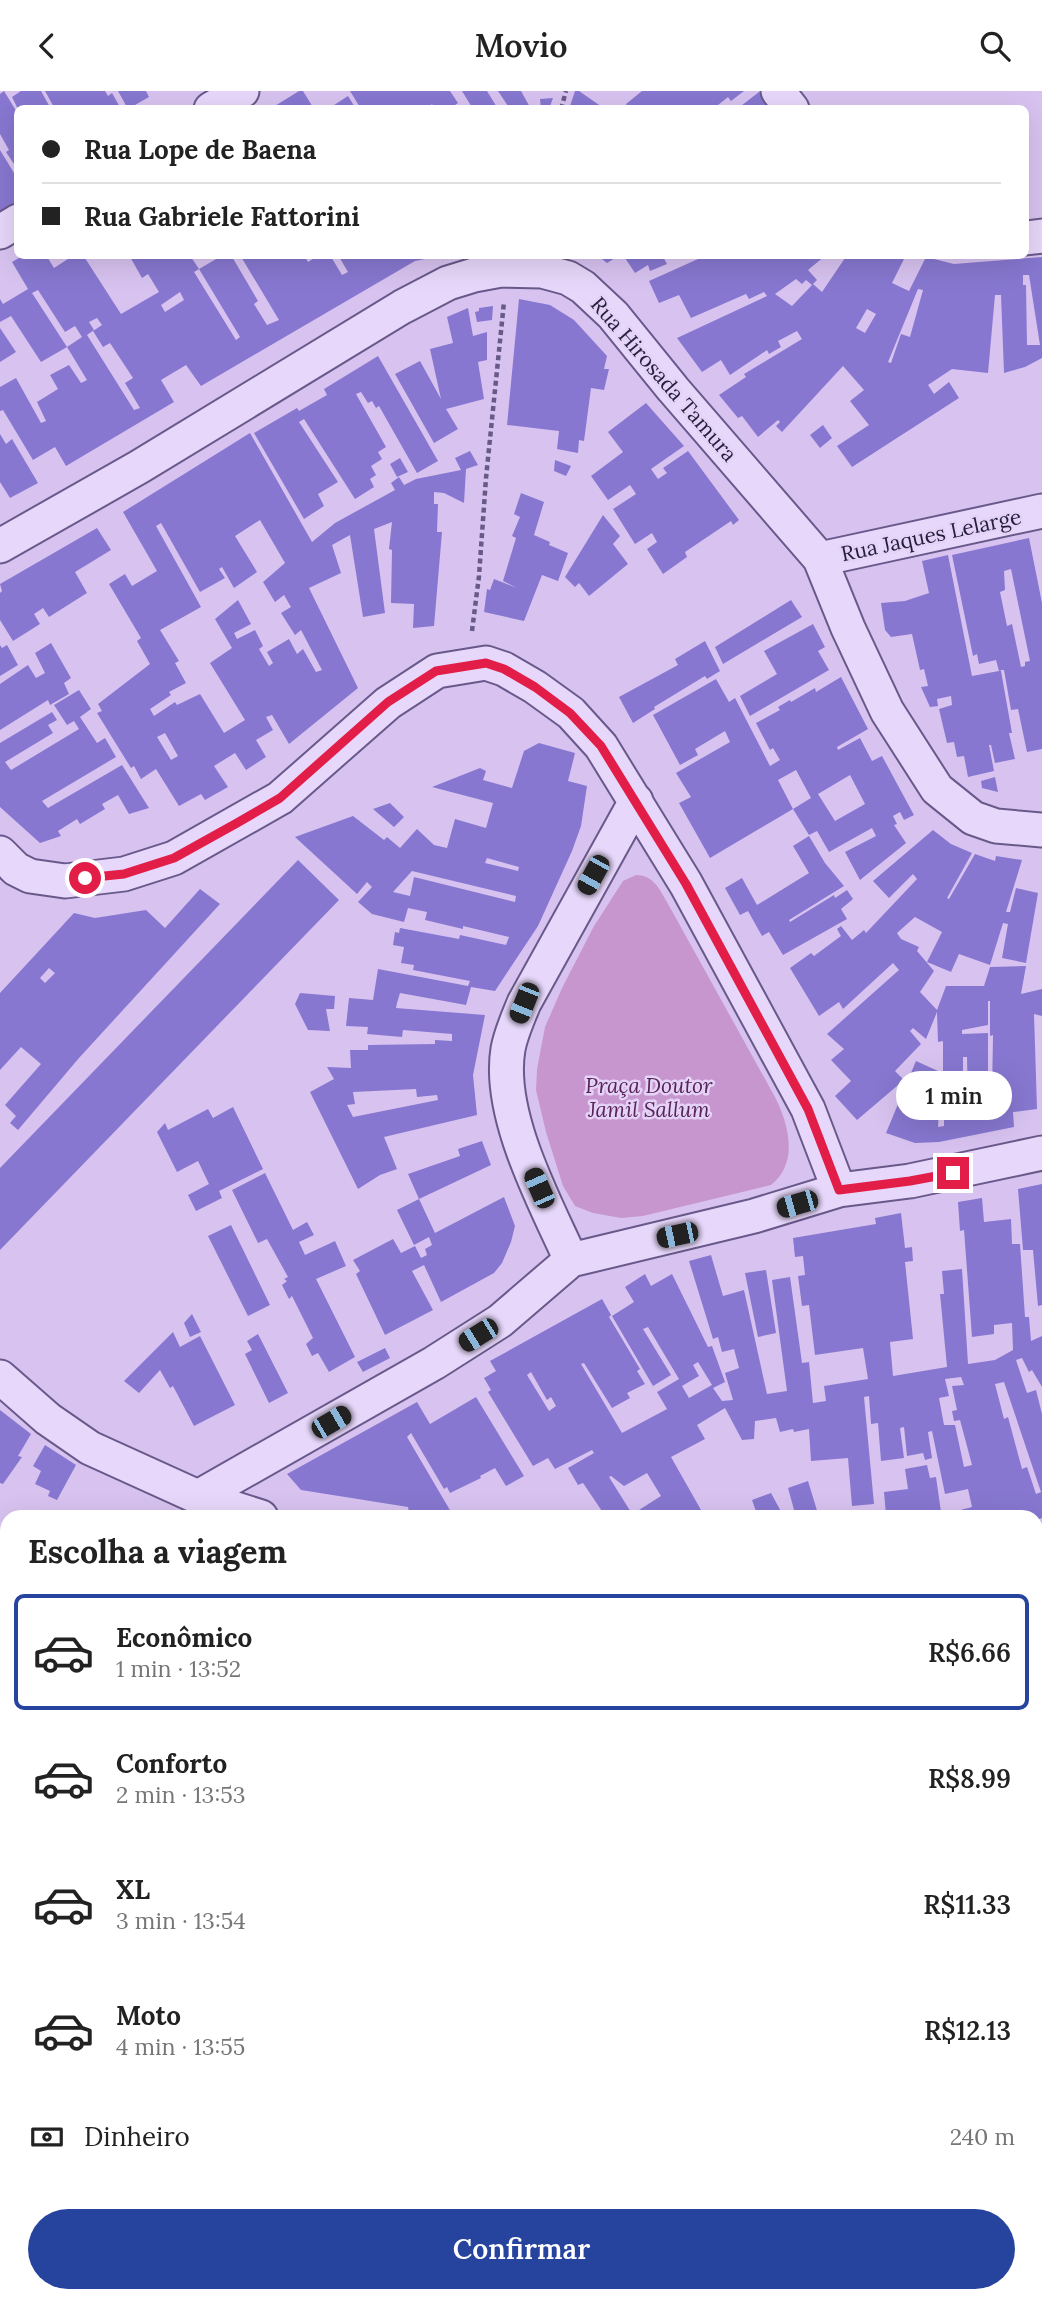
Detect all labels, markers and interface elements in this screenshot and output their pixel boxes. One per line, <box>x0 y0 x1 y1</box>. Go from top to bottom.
text: Movio <box>474 25 568 66</box>
icon: back <box>28 27 66 65</box>
icon: search <box>976 27 1014 65</box>
text: Rua Lope de Baena <box>84 133 316 166</box>
text: Rua Gabriele Fattorini <box>84 200 360 233</box>
street label: Rua Hirosada Tamura <box>585 291 743 467</box>
street label: Rua Jaques Lelarge <box>838 503 1024 567</box>
car <box>574 852 613 898</box>
route start <box>69 862 101 894</box>
car <box>507 980 542 1026</box>
park label: Praça Doutor Jamil Sallum <box>585 1072 713 1123</box>
callout: 1 min <box>895 1072 1011 1121</box>
text: 1 min <box>925 1081 983 1110</box>
route end <box>937 1157 969 1189</box>
car <box>521 1165 558 1211</box>
car <box>774 1188 821 1220</box>
car <box>655 1220 700 1250</box>
car <box>455 1315 502 1355</box>
car <box>308 1402 355 1442</box>
text: Escolha a viagem <box>28 1531 287 1572</box>
icon: car <box>32 1621 95 1684</box>
text: Econômico <box>116 1621 252 1654</box>
text: R$6.66 <box>928 1636 1011 1669</box>
text: 1 min · 13:52 <box>116 1654 241 1683</box>
icon: car <box>32 1747 95 1810</box>
text: Conforto <box>116 1747 227 1780</box>
text: R$8.99 <box>928 1762 1011 1795</box>
text: 2 min · 13:53 <box>116 1780 246 1809</box>
icon: car <box>32 1873 95 1936</box>
text: XL <box>116 1873 150 1906</box>
text: R$11.33 <box>923 1888 1011 1921</box>
text: 3 min · 13:54 <box>116 1906 246 1935</box>
icon: car <box>32 1999 95 2062</box>
text: Moto <box>116 1999 181 2032</box>
text: R$12.13 <box>924 2014 1011 2047</box>
text: 4 min · 13:55 <box>116 2032 245 2061</box>
icon: cash <box>28 2118 66 2156</box>
text: Dinheiro <box>84 2120 190 2153</box>
text: 240 m <box>950 2122 1015 2151</box>
button: Confirmar <box>28 2209 1015 2289</box>

